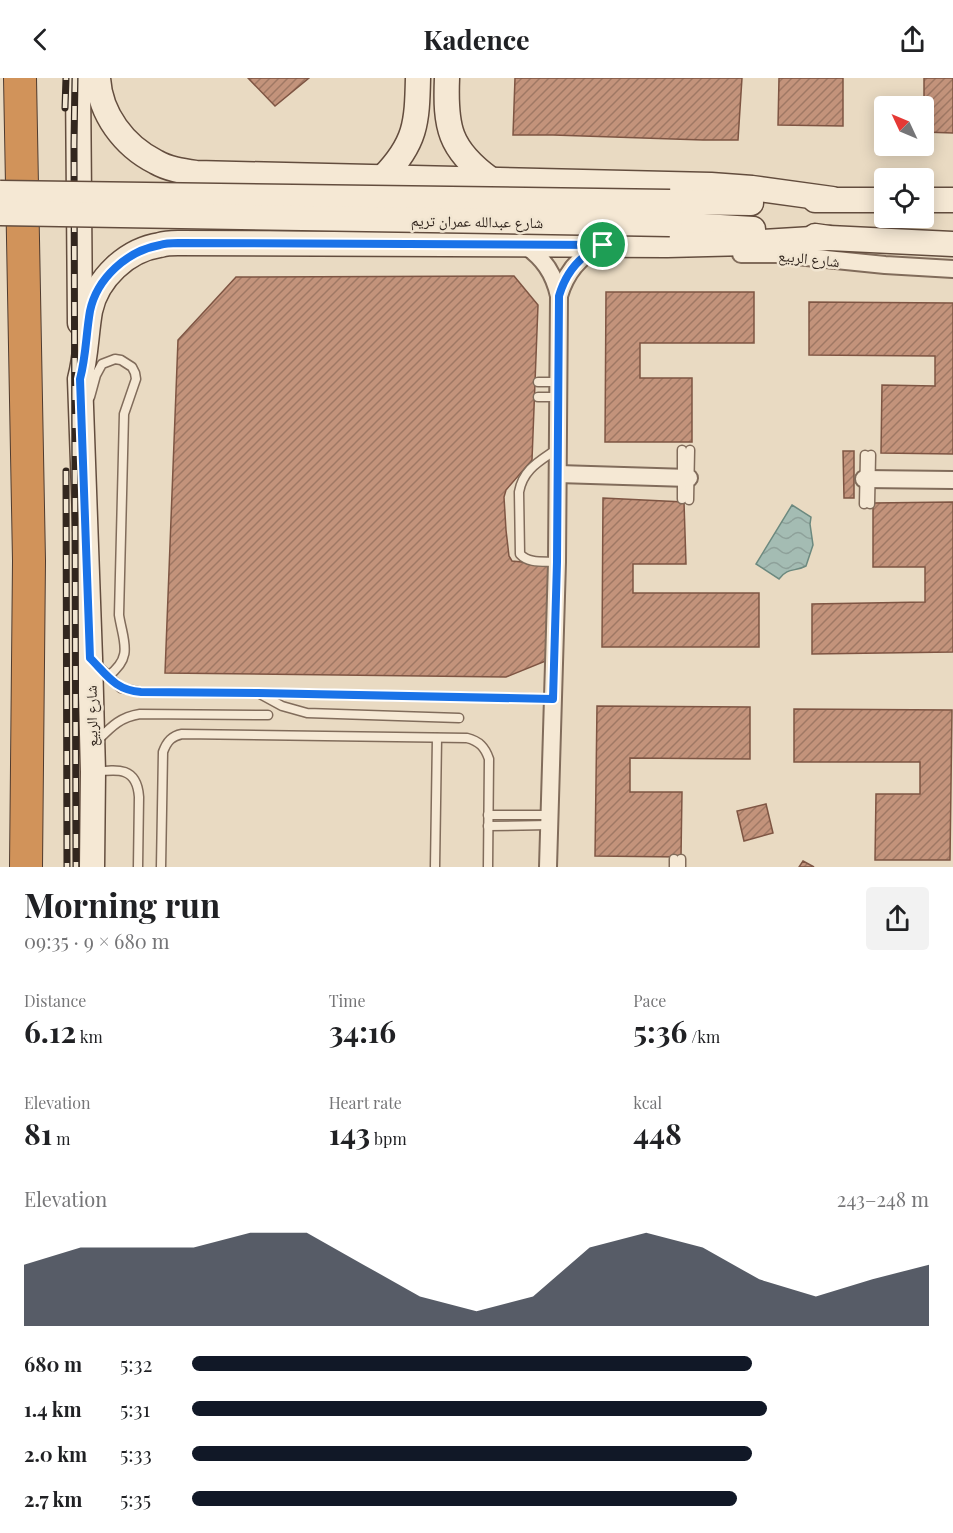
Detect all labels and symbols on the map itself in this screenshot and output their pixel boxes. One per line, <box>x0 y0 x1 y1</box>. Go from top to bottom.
north arrow <box>874 96 934 156</box>
street label: شارع عبدالله عمران تريم <box>411 210 544 233</box>
pin <box>577 219 628 270</box>
street label: شارع الربيع <box>777 245 841 272</box>
street label: شارع الربيع <box>80 685 103 747</box>

